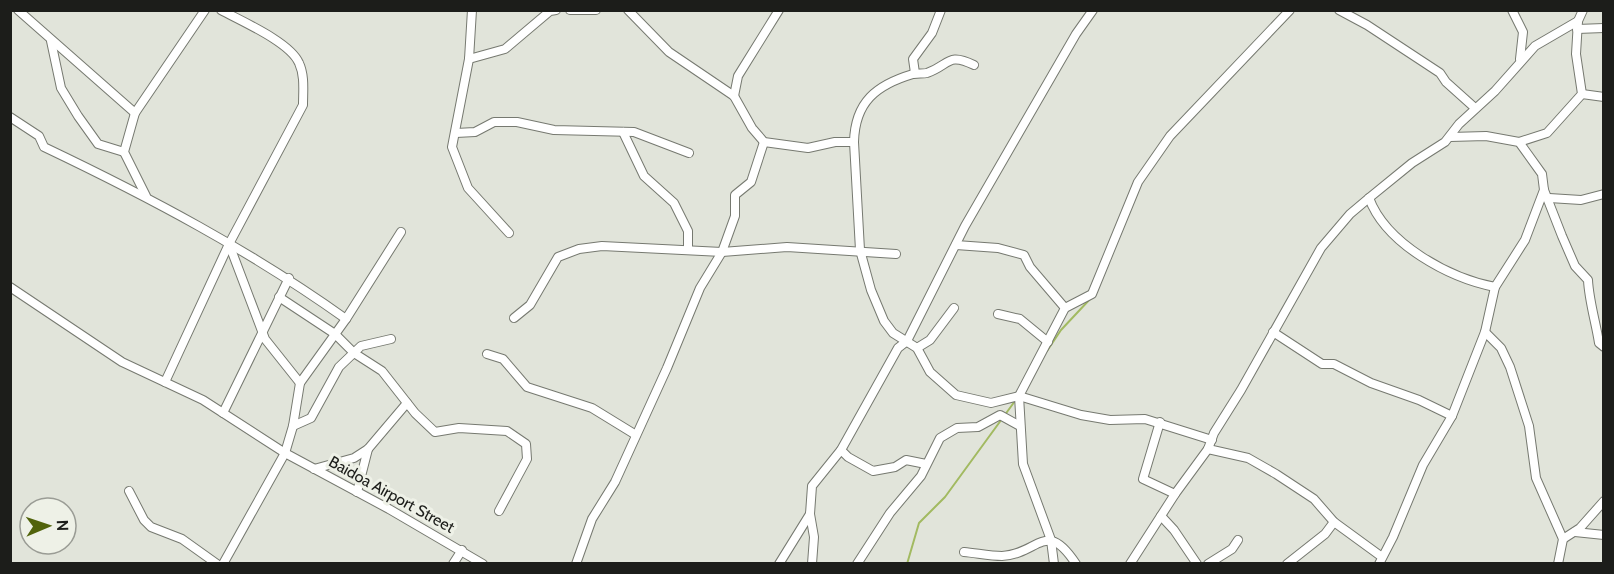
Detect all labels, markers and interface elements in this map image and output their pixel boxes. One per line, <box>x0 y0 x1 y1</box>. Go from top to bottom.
street label: Baidoa Airport Street <box>326 452 458 537</box>
north arrow <box>18 496 78 556</box>
text: N <box>53 520 72 531</box>

